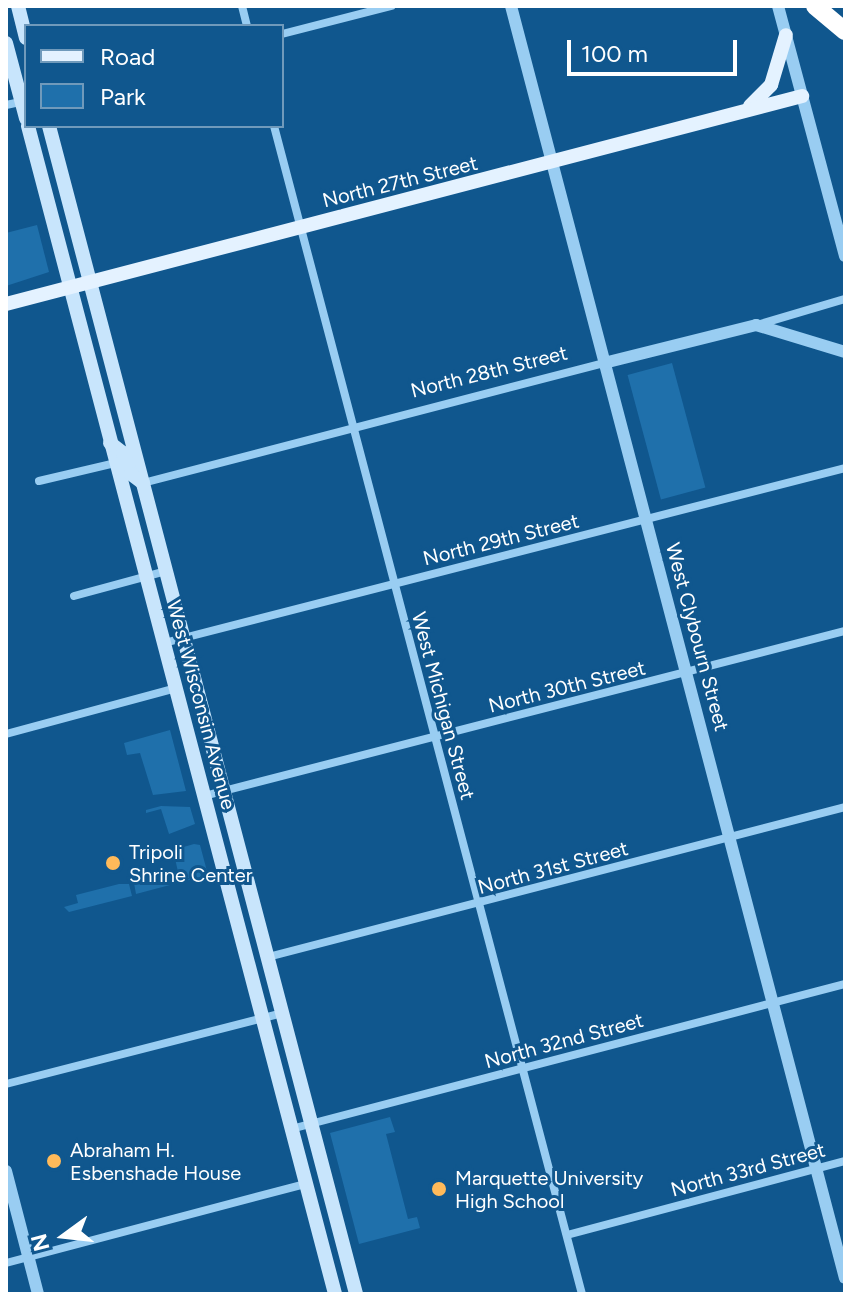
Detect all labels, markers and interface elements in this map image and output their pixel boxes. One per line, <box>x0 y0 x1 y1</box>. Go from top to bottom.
legend <box>24 24 284 128</box>
scale bar <box>571 24 741 74</box>
text: 100 m <box>581 39 648 68</box>
text: Road <box>100 42 155 71</box>
text: Park <box>100 82 146 111</box>
street label: North 27th Street <box>320 151 480 213</box>
street label: North 28th Street <box>408 341 570 403</box>
street label: North 29th Street <box>421 509 581 571</box>
street label: West Clybourn Street <box>660 540 734 734</box>
street label: West Wisconsin Avenue <box>162 598 240 812</box>
street label: West Michigan Street <box>406 610 480 802</box>
street label: North 30th Street <box>486 656 648 718</box>
street label: North 31st Street <box>475 836 631 900</box>
place label: Tripoli Shrine Center <box>129 840 253 887</box>
marker: Tripoli Shrine Center <box>104 854 122 872</box>
street label: North 32nd Street <box>482 1008 646 1074</box>
place label: Abraham H. Esbenshade House <box>70 1138 241 1185</box>
street label: North 33rd Street <box>668 1138 828 1202</box>
marker: Abraham H. Esbenshade House <box>45 1152 63 1170</box>
place label: Marquette University High School <box>455 1166 643 1213</box>
marker: Marquette University High School <box>430 1180 448 1198</box>
north arrow <box>24 1196 104 1276</box>
text: N <box>25 1231 56 1254</box>

